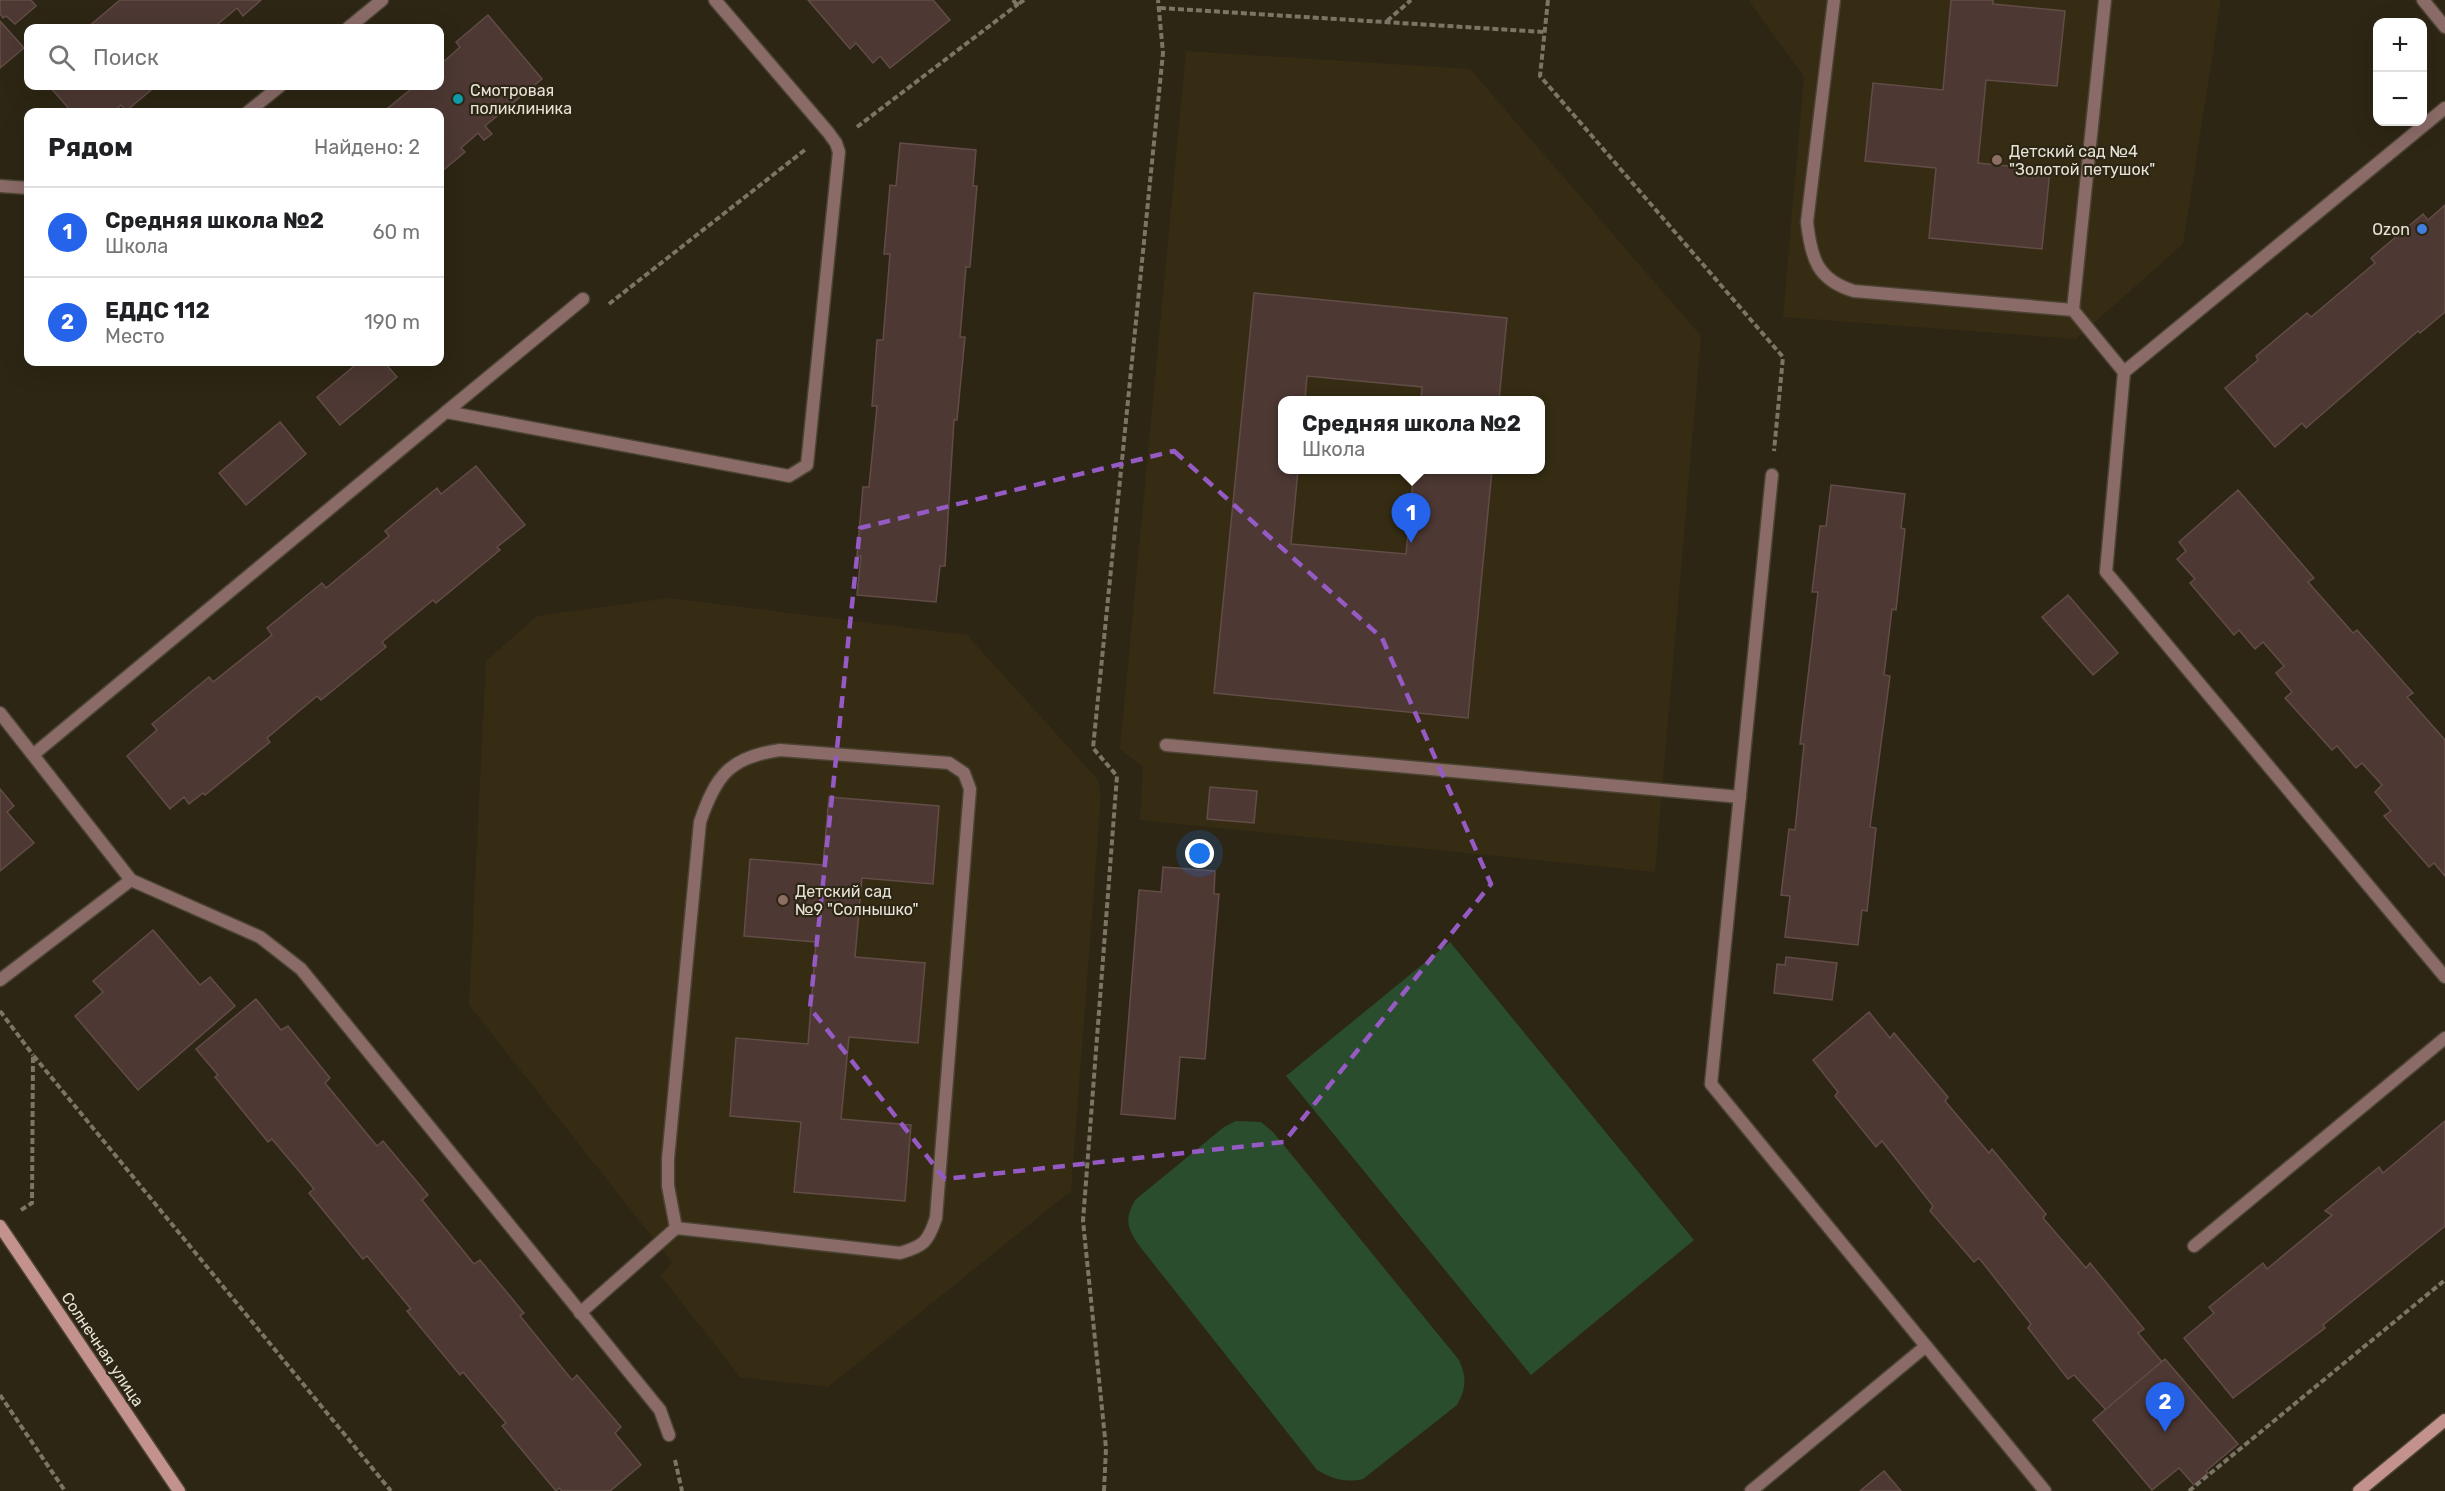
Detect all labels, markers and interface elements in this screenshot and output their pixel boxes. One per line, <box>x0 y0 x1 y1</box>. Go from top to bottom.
map controls <box>2373 18 2427 126</box>
button: + <box>2373 18 2427 72</box>
search box <box>24 24 444 90</box>
icon: search <box>45 41 78 74</box>
text: Поиск <box>93 44 159 71</box>
button: − <box>2373 72 2427 126</box>
place label: Смотровая поликлиника <box>470 81 572 118</box>
marker: Смотровая поликлиника <box>451 92 465 106</box>
text: Рядом <box>48 132 133 163</box>
text: Найдено: 2 <box>314 135 420 159</box>
place label: Детский сад №4 "Золотой петушок" <box>2009 142 2155 179</box>
marker: Детский сад №4 "Золотой петушок" <box>1990 153 2004 167</box>
text: Средняя школа №2 <box>105 207 324 234</box>
text: 1 <box>63 220 72 244</box>
text: 60 m <box>373 220 420 244</box>
place label: Ozon <box>2372 220 2410 239</box>
marker: Ozon <box>2415 222 2429 236</box>
text: Школа <box>105 234 168 258</box>
text: ЕДДС 112 <box>105 297 210 324</box>
text: 2 <box>61 310 74 334</box>
text: 190 m <box>364 310 420 334</box>
text: Место <box>105 324 165 348</box>
popup <box>1278 396 1545 474</box>
text: Средняя школа №2 <box>1302 410 1521 437</box>
text: Школа <box>1302 437 1365 461</box>
pin: 1 <box>1392 494 1430 543</box>
your location <box>1185 839 1214 868</box>
place label: Детский сад №9 "Солнышко" <box>795 882 918 919</box>
marker: Детский сад №9 "Солнышко" <box>776 893 790 907</box>
street label: Солнечная улица <box>57 1289 148 1410</box>
pin: 2 <box>2146 1382 2184 1432</box>

